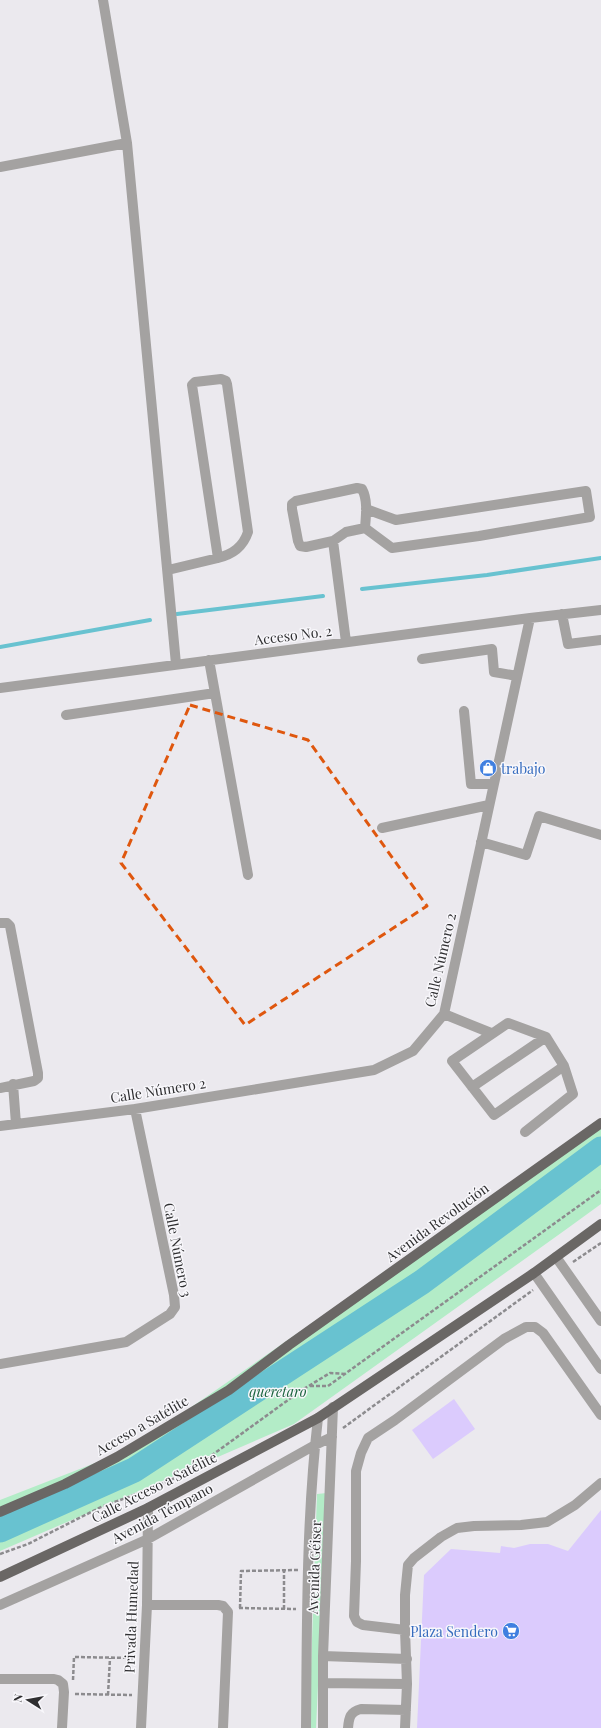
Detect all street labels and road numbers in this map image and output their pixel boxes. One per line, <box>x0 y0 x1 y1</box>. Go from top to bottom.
street label: Acceso No. 2 <box>252 621 333 649</box>
street label: Calle Número 2 <box>420 911 460 1009</box>
street label: Calle Número 2 <box>109 1073 207 1107</box>
street label: Avenida Revolución <box>381 1178 493 1266</box>
street label: Calle Número 3 <box>160 1201 196 1299</box>
street label: Acceso a Satélite <box>91 1391 192 1460</box>
street label: Calle Acceso a Satélite <box>88 1447 220 1527</box>
street label: Avenida Témpano <box>107 1478 216 1548</box>
street label: Avenida Géiser <box>303 1519 325 1615</box>
street label: Privada Humedad <box>120 1561 142 1673</box>

